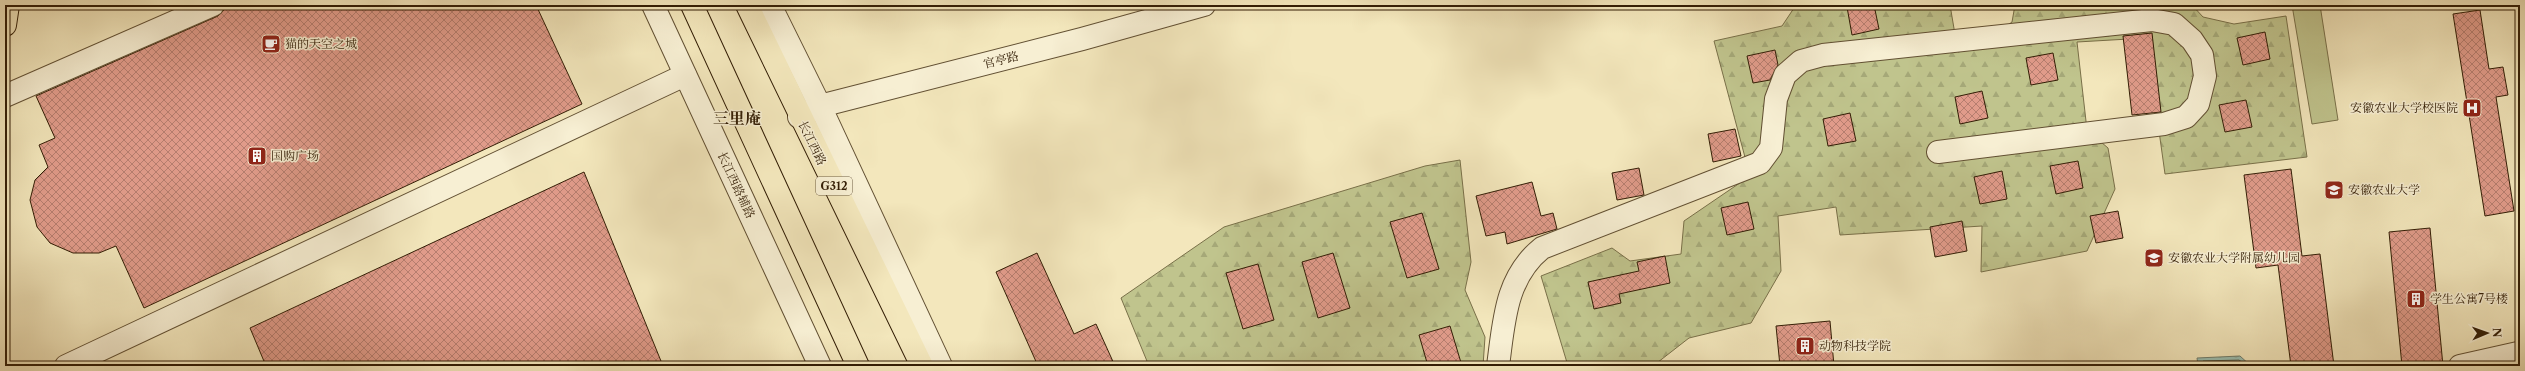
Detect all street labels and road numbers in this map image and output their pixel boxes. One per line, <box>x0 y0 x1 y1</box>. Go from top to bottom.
street label: 官亭路 <box>982 48 1020 71</box>
street label: 长江西路 <box>795 118 830 168</box>
street label: 长江西路辅路 <box>714 149 758 221</box>
road number: G312 <box>816 177 852 195</box>

